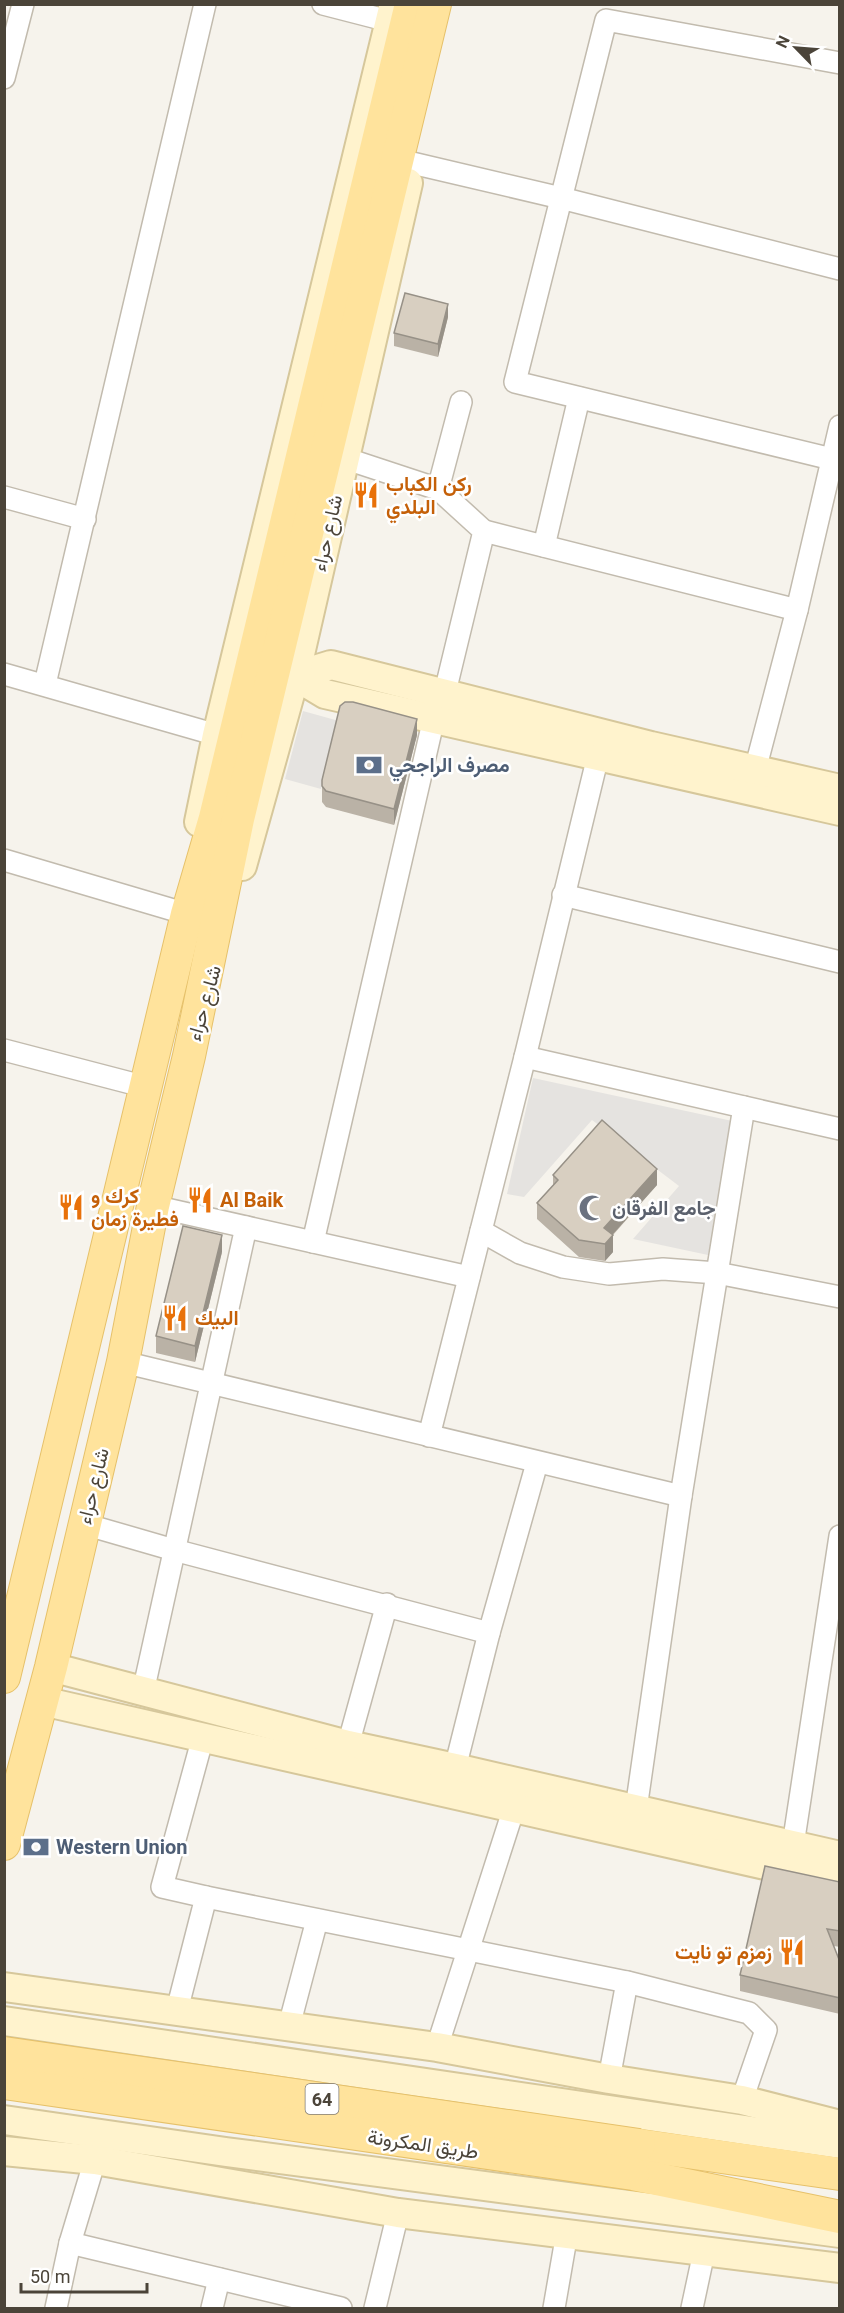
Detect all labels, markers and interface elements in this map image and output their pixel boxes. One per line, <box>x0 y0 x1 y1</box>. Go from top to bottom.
north arrow <box>766 18 826 78</box>
text: N <box>772 33 794 51</box>
place label: ركن الكباب البلدي <box>386 472 472 524</box>
restaurant icon: ركن الكباب البلدي <box>351 480 381 510</box>
street label: شارع حراء <box>307 492 349 574</box>
bank icon: مصرف الراجحي <box>354 750 384 780</box>
place label: مصرف الراجحي <box>389 753 510 782</box>
street label: شارع حراء <box>182 962 228 1044</box>
place label: كرك و فطيرة زمان <box>91 1184 179 1232</box>
restaurant icon: Al Baik <box>185 1185 215 1215</box>
place label: Al Baik <box>220 1188 283 1212</box>
restaurant icon: كرك و فطيرة زمان <box>56 1192 86 1222</box>
mosque icon: جامع الفرقان <box>577 1193 607 1223</box>
place label: جامع الفرقان <box>612 1196 716 1222</box>
restaurant icon: البيك <box>160 1303 190 1333</box>
place label: البيك <box>195 1306 239 1330</box>
street label: شارع حراء <box>72 1445 116 1527</box>
bank icon: Western Union <box>21 1832 51 1862</box>
place label: Western Union <box>56 1835 188 1859</box>
restaurant icon: زمزم تو نايت <box>777 1937 807 1967</box>
place label: زمزم تو نايت <box>675 1940 772 1965</box>
road number: 64 <box>306 2084 338 2114</box>
street label: طريق المكرونة <box>366 2124 480 2165</box>
scale bar <box>21 2256 147 2294</box>
text: 50 m <box>30 2266 70 2287</box>

